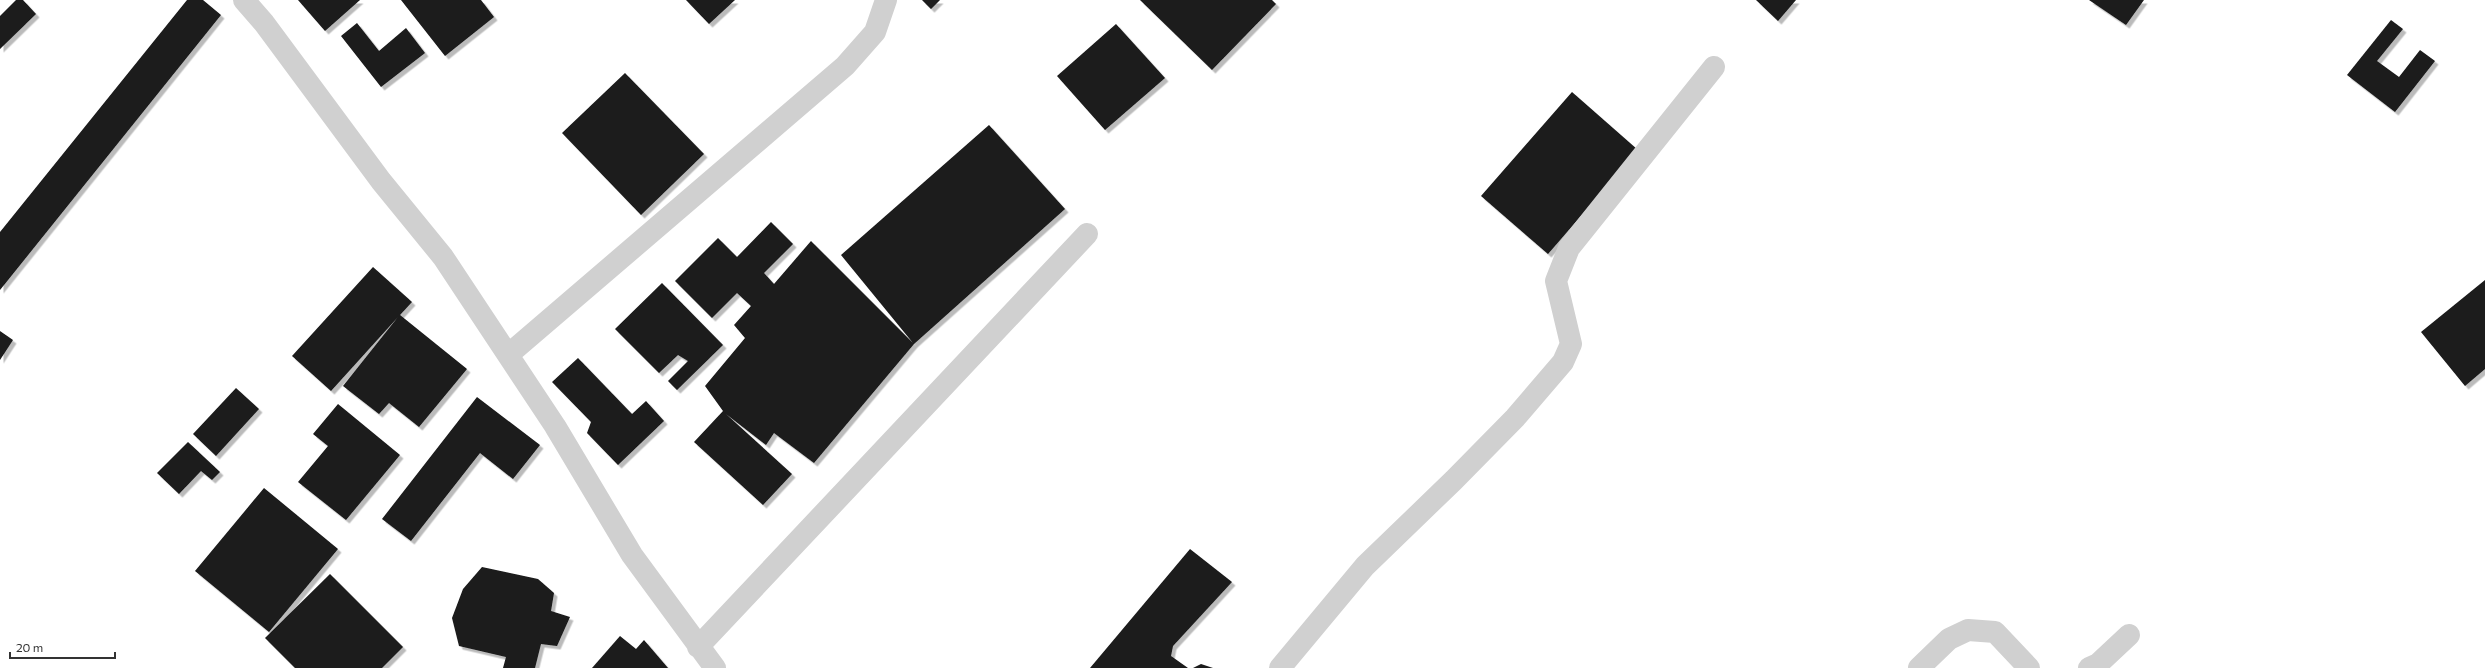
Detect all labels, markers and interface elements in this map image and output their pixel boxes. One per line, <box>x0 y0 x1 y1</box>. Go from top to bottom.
scale bar <box>10 634 115 660</box>
text: 20 m <box>16 640 43 654</box>

